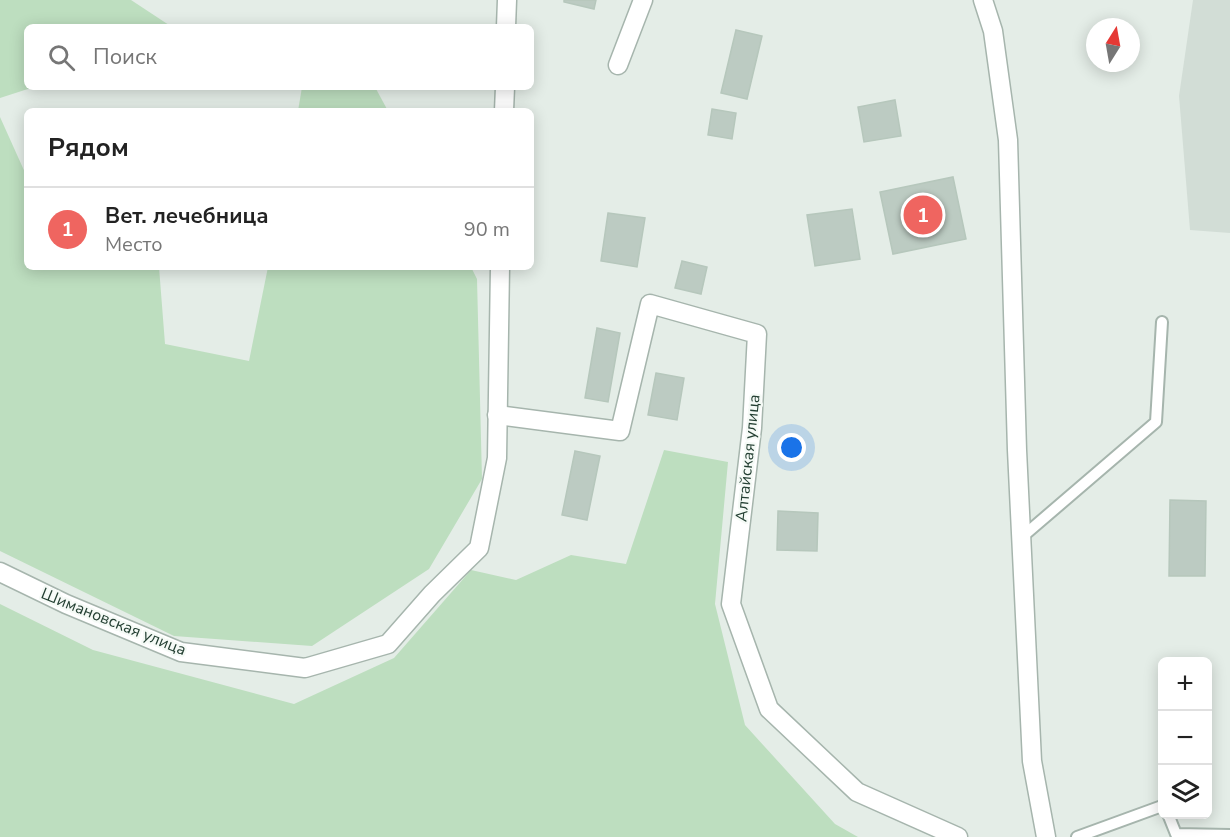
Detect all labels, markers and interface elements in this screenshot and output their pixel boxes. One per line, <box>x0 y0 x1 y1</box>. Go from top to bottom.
north arrow <box>1086 18 1140 72</box>
search box <box>24 24 534 90</box>
icon: search <box>45 41 78 74</box>
text: Поиск <box>93 42 157 72</box>
text: Рядом <box>48 130 129 165</box>
pin: 1 <box>904 192 942 238</box>
text: Вет. лечебница <box>105 201 269 231</box>
text: 1 <box>62 216 74 243</box>
text: 90 m <box>464 216 510 243</box>
text: Место <box>105 231 163 258</box>
street label: Алтайская улица <box>730 393 766 523</box>
your location <box>777 433 806 462</box>
street label: Шимановская улица <box>38 583 189 661</box>
map controls <box>1158 657 1212 819</box>
button: + <box>1158 657 1212 711</box>
button: − <box>1158 711 1212 765</box>
button: layers <box>1158 765 1212 819</box>

